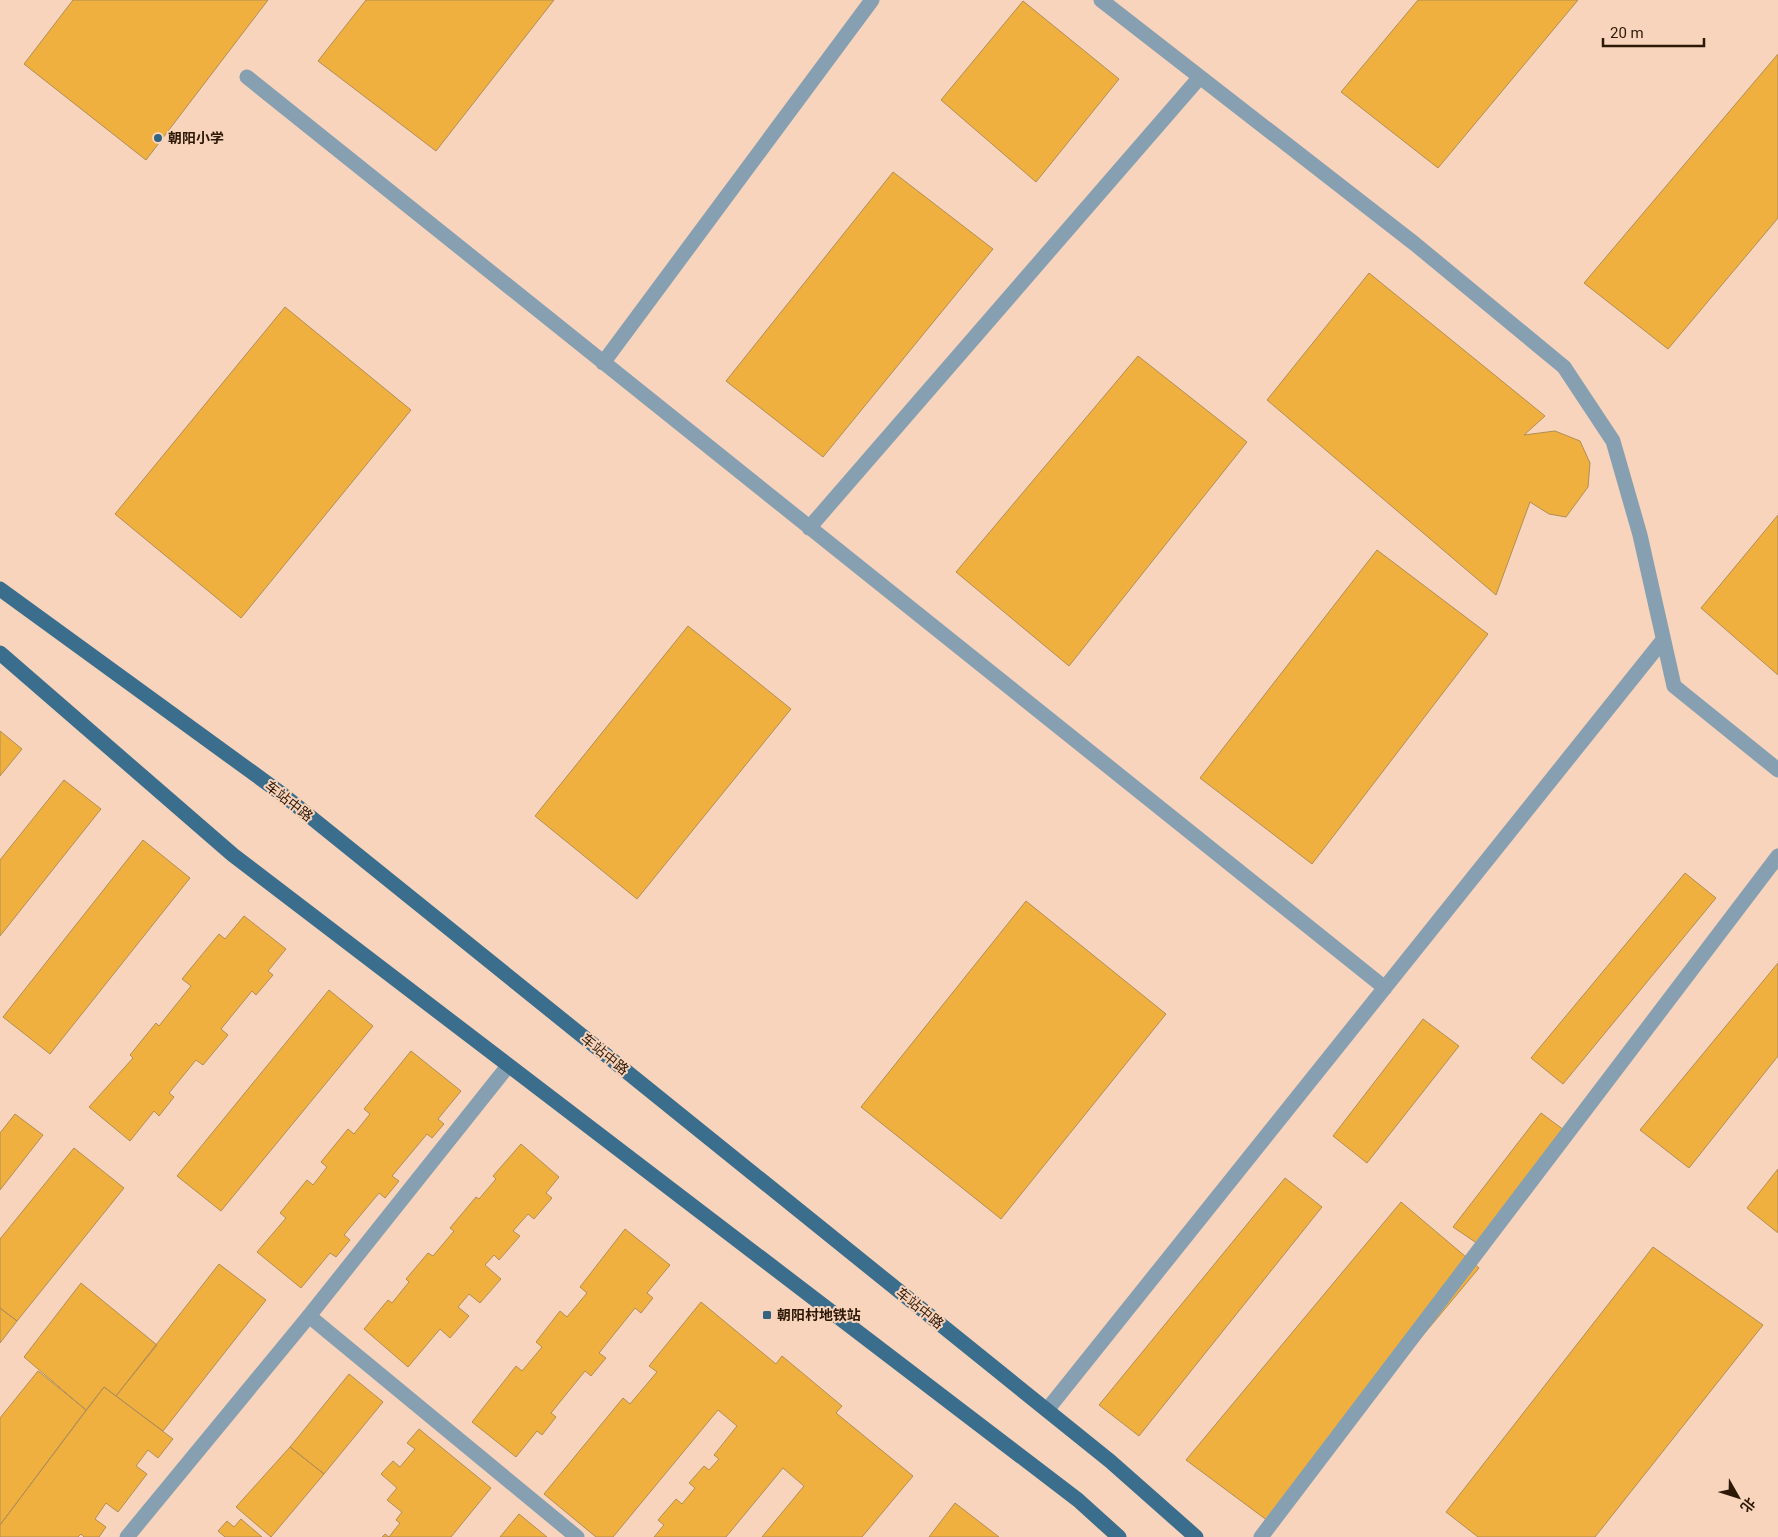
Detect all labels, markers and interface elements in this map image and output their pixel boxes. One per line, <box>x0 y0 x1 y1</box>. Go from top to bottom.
scale bar <box>1603 15 1704 47</box>
text: 20 m <box>1610 24 1644 42</box>
place label: 朝阳小学 <box>168 130 224 146</box>
marker: 朝阳小学 <box>152 132 164 144</box>
street label: 车站中路 <box>262 777 316 825</box>
street label: 车站中路 <box>578 1030 632 1078</box>
street label: 车站中路 <box>893 1284 947 1332</box>
place label: 朝阳村地铁站 <box>777 1307 861 1323</box>
marker: 朝阳村地铁站 <box>761 1309 773 1321</box>
north arrow <box>1713 1472 1763 1522</box>
text: 北 <box>1737 1495 1759 1516</box>

